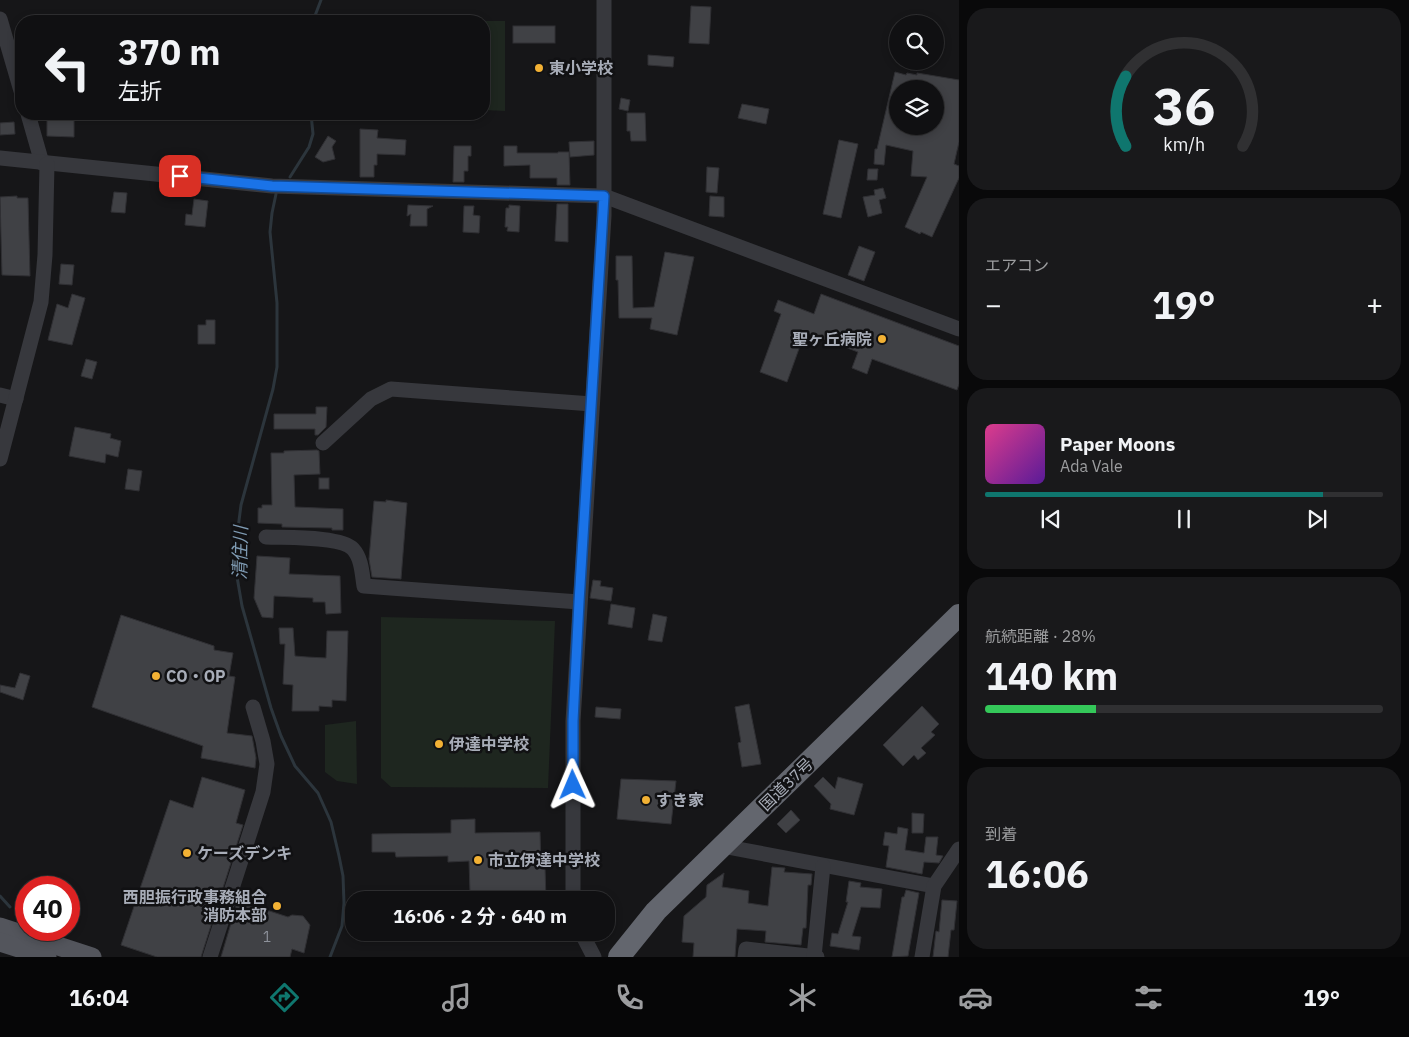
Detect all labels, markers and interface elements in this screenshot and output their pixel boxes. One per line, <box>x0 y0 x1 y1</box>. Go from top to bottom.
map controls <box>889 15 944 135</box>
button: search <box>889 15 944 70</box>
text: 370 m <box>118 29 221 75</box>
icon: left <box>35 35 100 100</box>
place label: 東小学校 <box>549 58 613 78</box>
marker: 東小学校 <box>533 62 545 74</box>
text: 36 <box>1153 72 1215 139</box>
text: 左折 <box>118 76 162 105</box>
button: layers <box>889 80 944 135</box>
text: km/h <box>1163 133 1205 156</box>
pin <box>159 155 201 197</box>
icon: arrive <box>166 162 194 190</box>
text: エアコン <box>985 255 1049 275</box>
text: 19° <box>1152 280 1216 329</box>
text: − <box>985 286 1002 323</box>
text: + <box>1366 286 1383 323</box>
place label: 聖ヶ丘病院 <box>792 329 872 349</box>
marker: 聖ヶ丘病院 <box>876 333 888 345</box>
text: Paper Moons <box>1060 432 1175 456</box>
text: Ada Vale <box>1060 456 1123 476</box>
icon: previous <box>1037 505 1065 533</box>
icon: pause <box>1170 505 1198 533</box>
icon: next <box>1303 505 1331 533</box>
water label: 清住川 <box>228 524 252 580</box>
text: 航続距離 · 28% <box>985 626 1096 646</box>
text: 140 km <box>985 651 1118 700</box>
place label: CO・OP <box>166 666 226 686</box>
marker: CO・OP <box>150 670 162 682</box>
place label: 伊達中学校 <box>448 734 529 754</box>
marker: 伊達中学校 <box>433 738 445 750</box>
street label: 国道37号 <box>755 753 817 815</box>
position arrow <box>546 758 598 810</box>
place label: すき家 <box>656 790 704 810</box>
marker: すき家 <box>640 794 652 806</box>
text: 到着 <box>985 824 1017 844</box>
place label: ケーズデンキ <box>197 843 292 863</box>
marker: ケーズデンキ <box>181 847 193 859</box>
text: 16:06 <box>985 849 1089 898</box>
place label: 市立伊達中学校 <box>488 850 600 870</box>
marker: 市立伊達中学校 <box>472 854 484 866</box>
speed limit sign: 40 <box>15 876 80 941</box>
place label: 西胆振行政事務組合 消防本部 <box>123 887 267 925</box>
marker: 西胆振行政事務組合 消防本部 <box>271 900 283 912</box>
text: 16:06 · 2 分 · 640 m <box>393 904 567 928</box>
house number: 1 <box>263 928 271 946</box>
icon: directions <box>267 980 302 1015</box>
icon: music <box>439 980 474 1015</box>
icon: phone <box>612 980 647 1015</box>
icon: climate <box>785 980 820 1015</box>
icon: car <box>958 980 993 1015</box>
icon: filters <box>1131 980 1166 1015</box>
text: 16:04 <box>69 983 129 1012</box>
text: 19° <box>1303 983 1340 1012</box>

